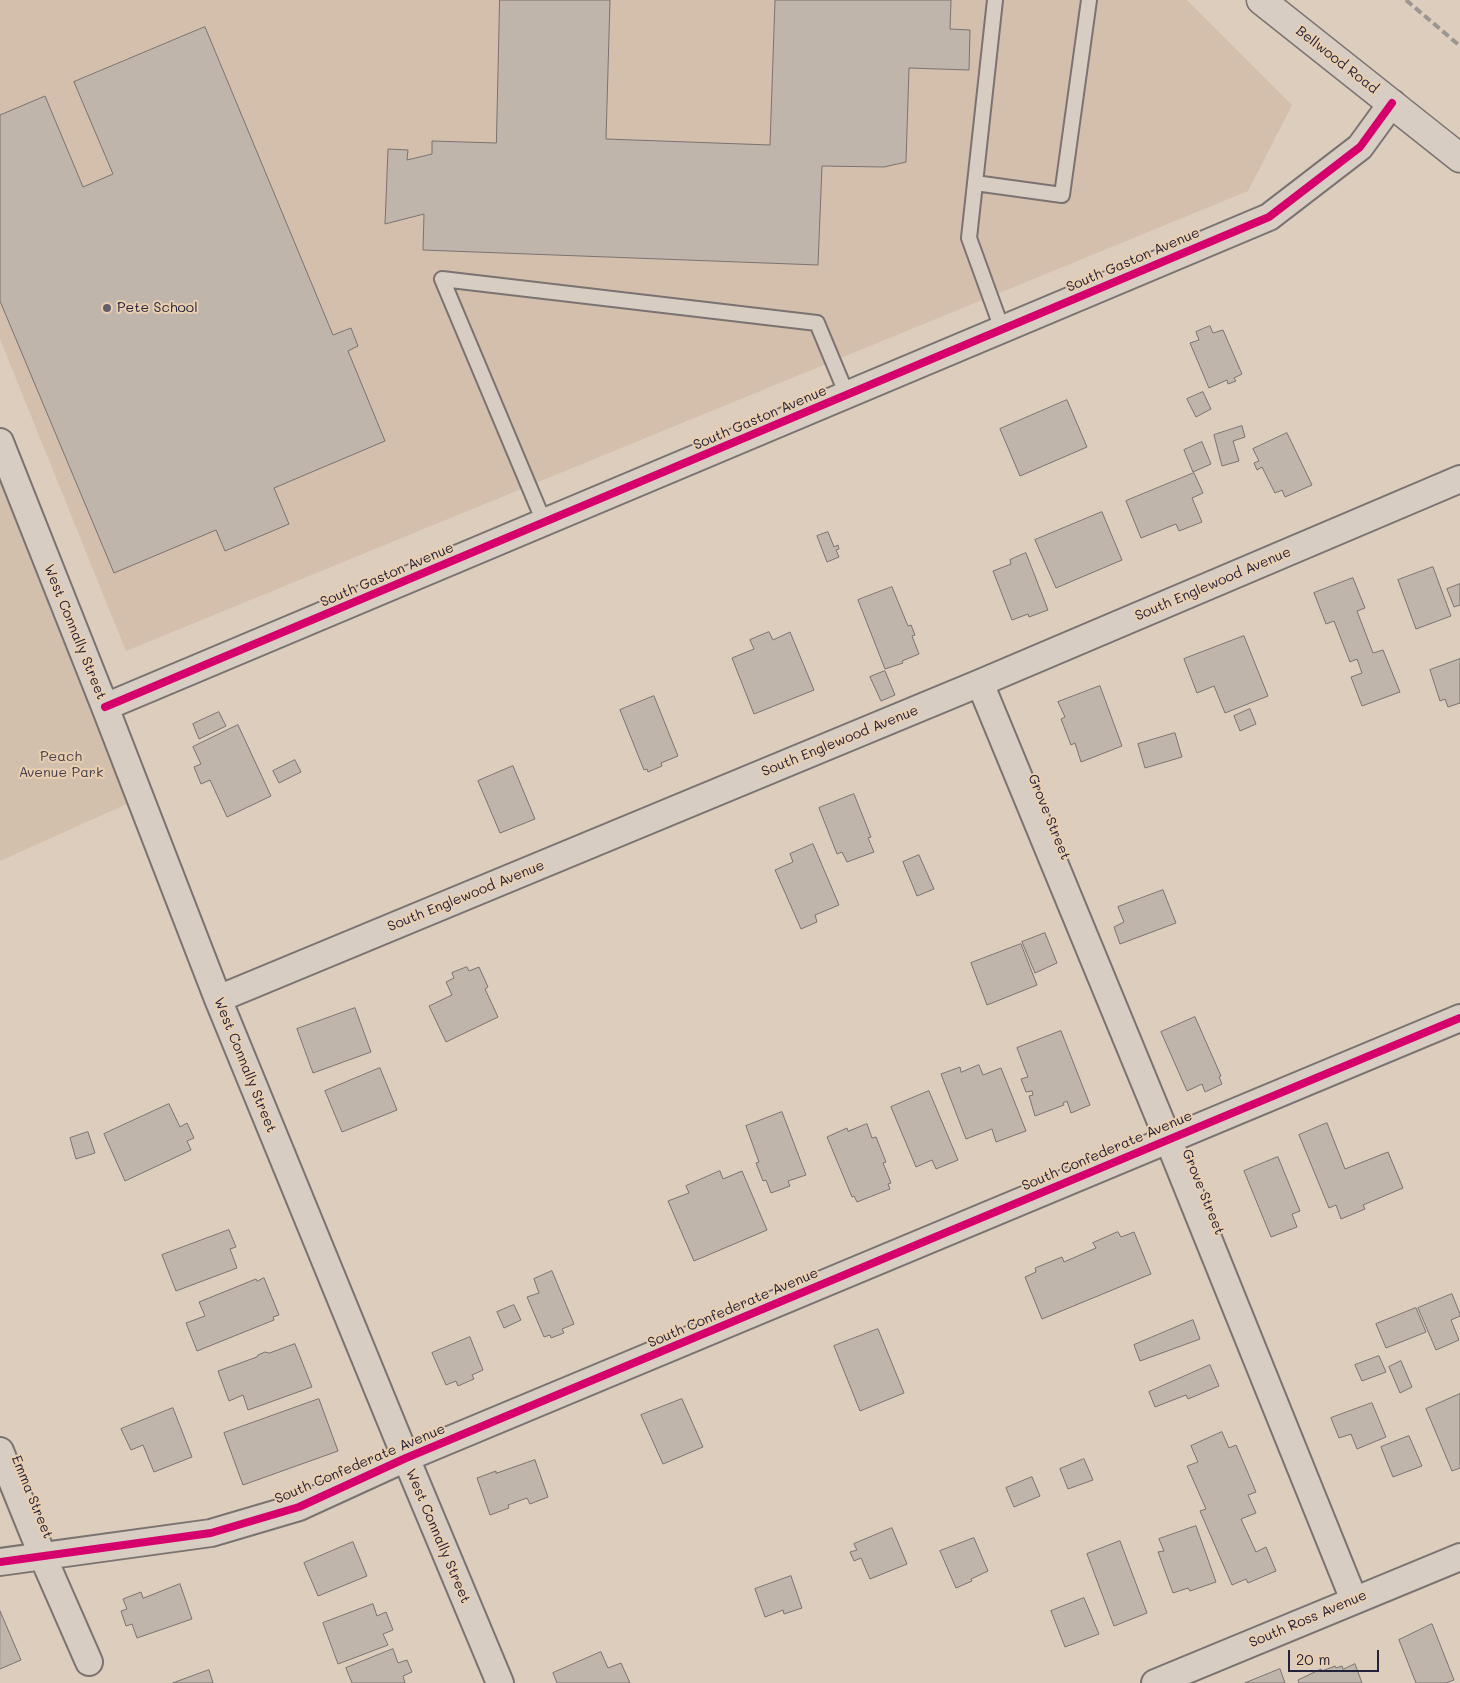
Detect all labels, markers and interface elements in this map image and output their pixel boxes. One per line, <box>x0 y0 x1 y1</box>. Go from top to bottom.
street label: Bellwood Road <box>1292 23 1382 97</box>
street label: South Gaston Avenue <box>1064 224 1202 296</box>
place label: Pete School <box>117 300 198 316</box>
marker: Pete School <box>101 302 113 314</box>
street label: South Gaston Avenue <box>691 382 829 454</box>
street label: South Gaston Avenue <box>318 539 456 611</box>
street label: South Englewood Avenue <box>1133 544 1293 624</box>
street label: West Connally Street <box>40 562 110 702</box>
street label: South Englewood Avenue <box>759 702 921 780</box>
park label: Peach Avenue Park <box>19 749 103 782</box>
street label: Grove Street <box>1024 772 1074 862</box>
street label: South Englewood Avenue <box>385 857 547 935</box>
street label: West Connally Street <box>210 995 280 1135</box>
street label: South Confederate Avenue <box>1019 1107 1195 1195</box>
street label: Grove Street <box>1178 1147 1228 1237</box>
street label: South Confederate Avenue <box>645 1264 821 1352</box>
street label: South Confederate Avenue <box>272 1420 448 1508</box>
street label: Emma Street <box>8 1453 56 1541</box>
street label: West Connally Street <box>402 1466 474 1606</box>
street label: South Ross Avenue <box>1247 1587 1369 1651</box>
scale bar <box>1290 1640 1381 1672</box>
text: 20 m <box>1296 1649 1330 1669</box>

